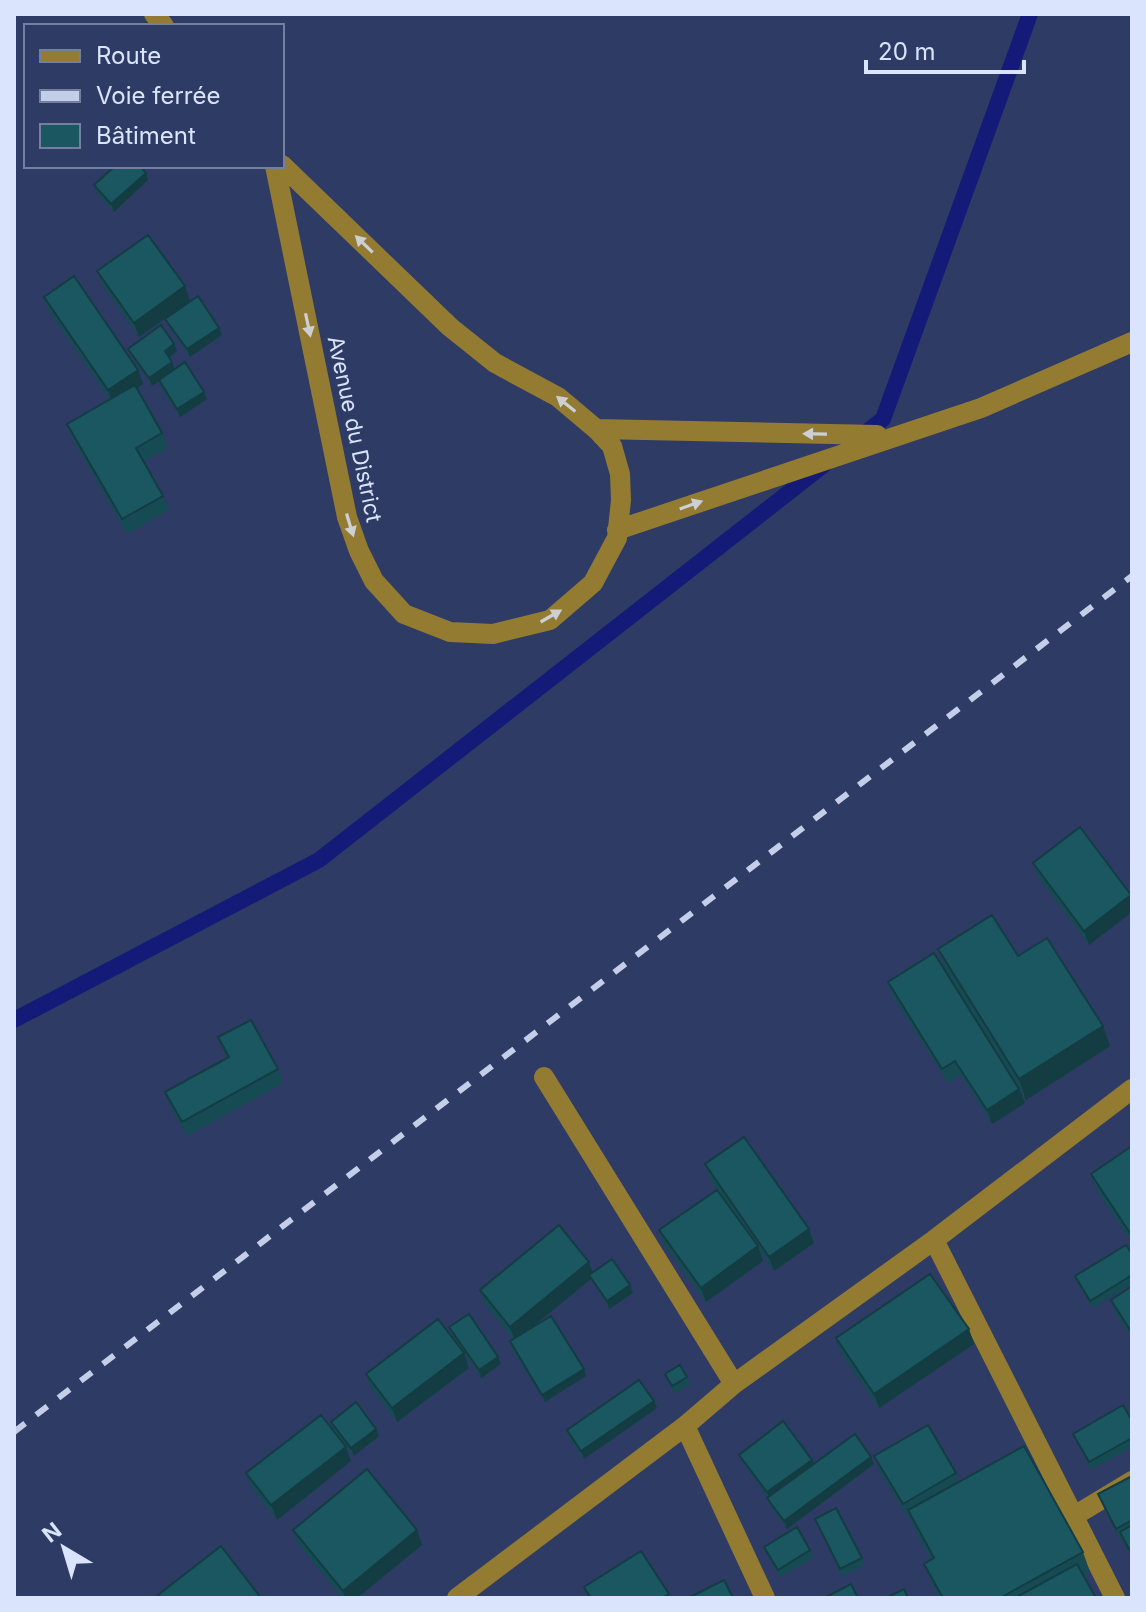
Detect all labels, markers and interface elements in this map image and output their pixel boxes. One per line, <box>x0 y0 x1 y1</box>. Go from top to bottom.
legend <box>24 24 284 168</box>
scale bar <box>866 24 1024 74</box>
text: 20 m <box>878 37 936 66</box>
text: Route <box>96 41 161 70</box>
text: Voie ferrée <box>96 81 221 110</box>
text: Bâtiment <box>96 121 196 150</box>
one-way arrow <box>354 235 373 253</box>
one-way arrow <box>303 312 315 337</box>
street label: Avenue du District <box>323 333 387 525</box>
one-way arrow <box>556 397 576 413</box>
one-way arrow <box>802 427 827 440</box>
one-way arrow <box>679 498 703 510</box>
one-way arrow <box>344 513 357 537</box>
one-way arrow <box>540 609 562 623</box>
north arrow <box>24 1508 104 1588</box>
text: N <box>37 1517 66 1548</box>

